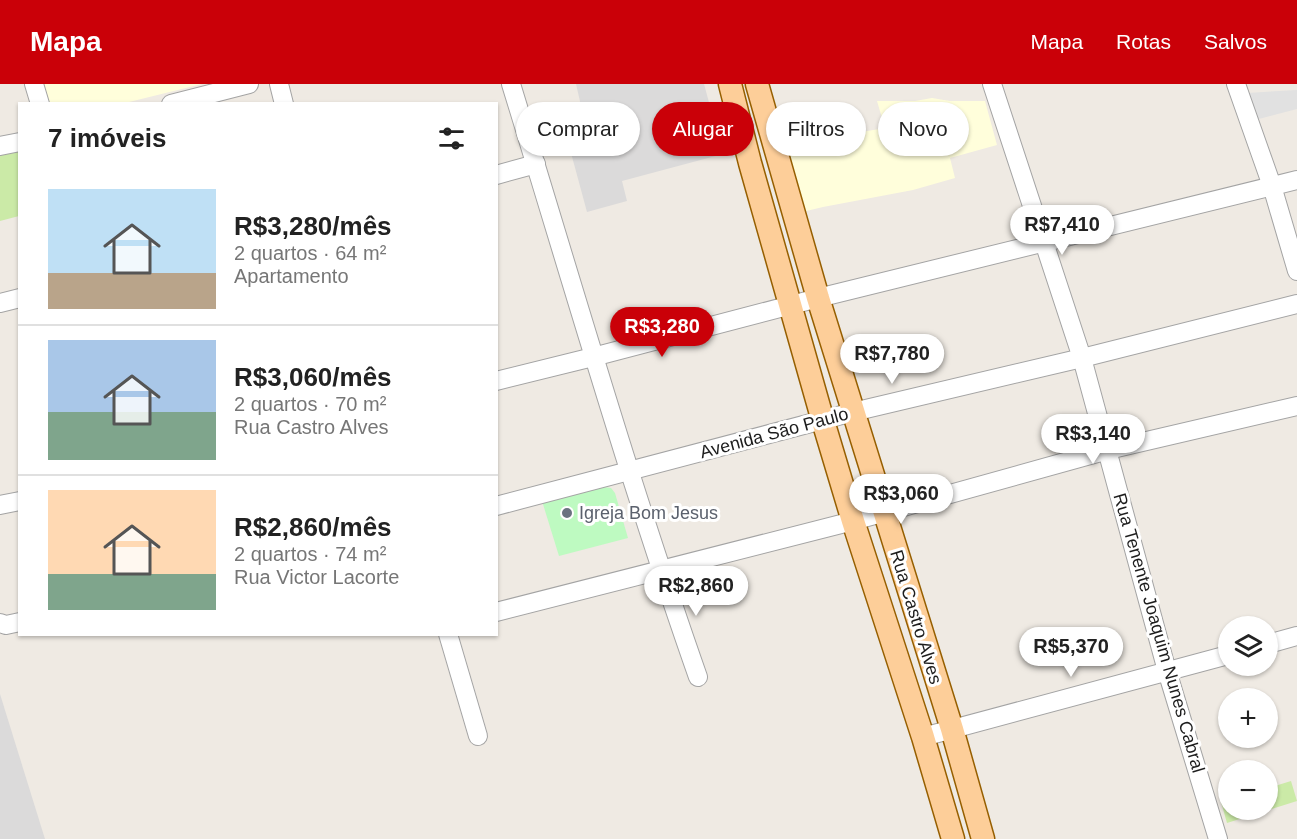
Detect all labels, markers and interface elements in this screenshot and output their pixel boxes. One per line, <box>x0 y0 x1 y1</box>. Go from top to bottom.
text: Mapa <box>30 26 102 57</box>
text: Mapa <box>1031 30 1083 53</box>
text: Rotas <box>1116 30 1171 53</box>
text: Salvos <box>1204 30 1267 53</box>
chip: Comprar <box>516 102 640 156</box>
chip: Alugar <box>652 102 754 156</box>
chip: Filtros <box>766 102 866 156</box>
chip: Novo <box>878 102 969 156</box>
icon: filters <box>435 122 468 155</box>
text: 7 imóveis <box>48 123 167 153</box>
pin: R$7,410 <box>1007 205 1117 256</box>
text: R$3,280/mês <box>234 211 392 241</box>
icon: home <box>96 213 168 285</box>
text: R$7,410 <box>1024 213 1100 235</box>
text: 2 quartos · 64 m² <box>234 242 386 264</box>
text: Apartamento <box>234 265 349 287</box>
pin: R$3,280 <box>607 307 717 358</box>
text: R$3,280 <box>624 315 700 337</box>
pin: R$7,780 <box>837 334 947 385</box>
text: R$7,780 <box>854 342 930 364</box>
text: R$3,060/mês <box>234 362 392 392</box>
icon: home <box>96 364 168 436</box>
text: 2 quartos · 70 m² <box>234 393 386 415</box>
street label: Avenida São Paulo <box>698 404 850 462</box>
pin: R$3,140 <box>1038 414 1148 465</box>
text: Rua Castro Alves <box>234 416 389 438</box>
text: R$3,140 <box>1055 422 1131 444</box>
pin: R$3,060 <box>846 474 956 525</box>
text: R$3,060 <box>863 482 939 504</box>
street label: Rua Tenente Joaquim Nunes Cabral <box>1109 491 1209 775</box>
place label: Igreja Bom Jesus <box>579 503 718 523</box>
marker: Igreja Bom Jesus <box>560 506 574 520</box>
text: R$2,860/mês <box>234 512 392 542</box>
icon: home <box>96 514 168 586</box>
text: 2 quartos · 74 m² <box>234 543 386 565</box>
street label: Rua Castro Alves <box>886 548 946 686</box>
text: Rua Victor Lacorte <box>234 566 399 588</box>
pin: R$2,860 <box>641 566 751 617</box>
text: R$2,860 <box>658 574 734 596</box>
map controls <box>1218 616 1278 820</box>
button: layers <box>1218 616 1278 676</box>
pin: R$5,370 <box>1016 627 1126 678</box>
text: R$5,370 <box>1033 635 1109 657</box>
button: + <box>1218 688 1278 748</box>
button: − <box>1218 760 1278 820</box>

